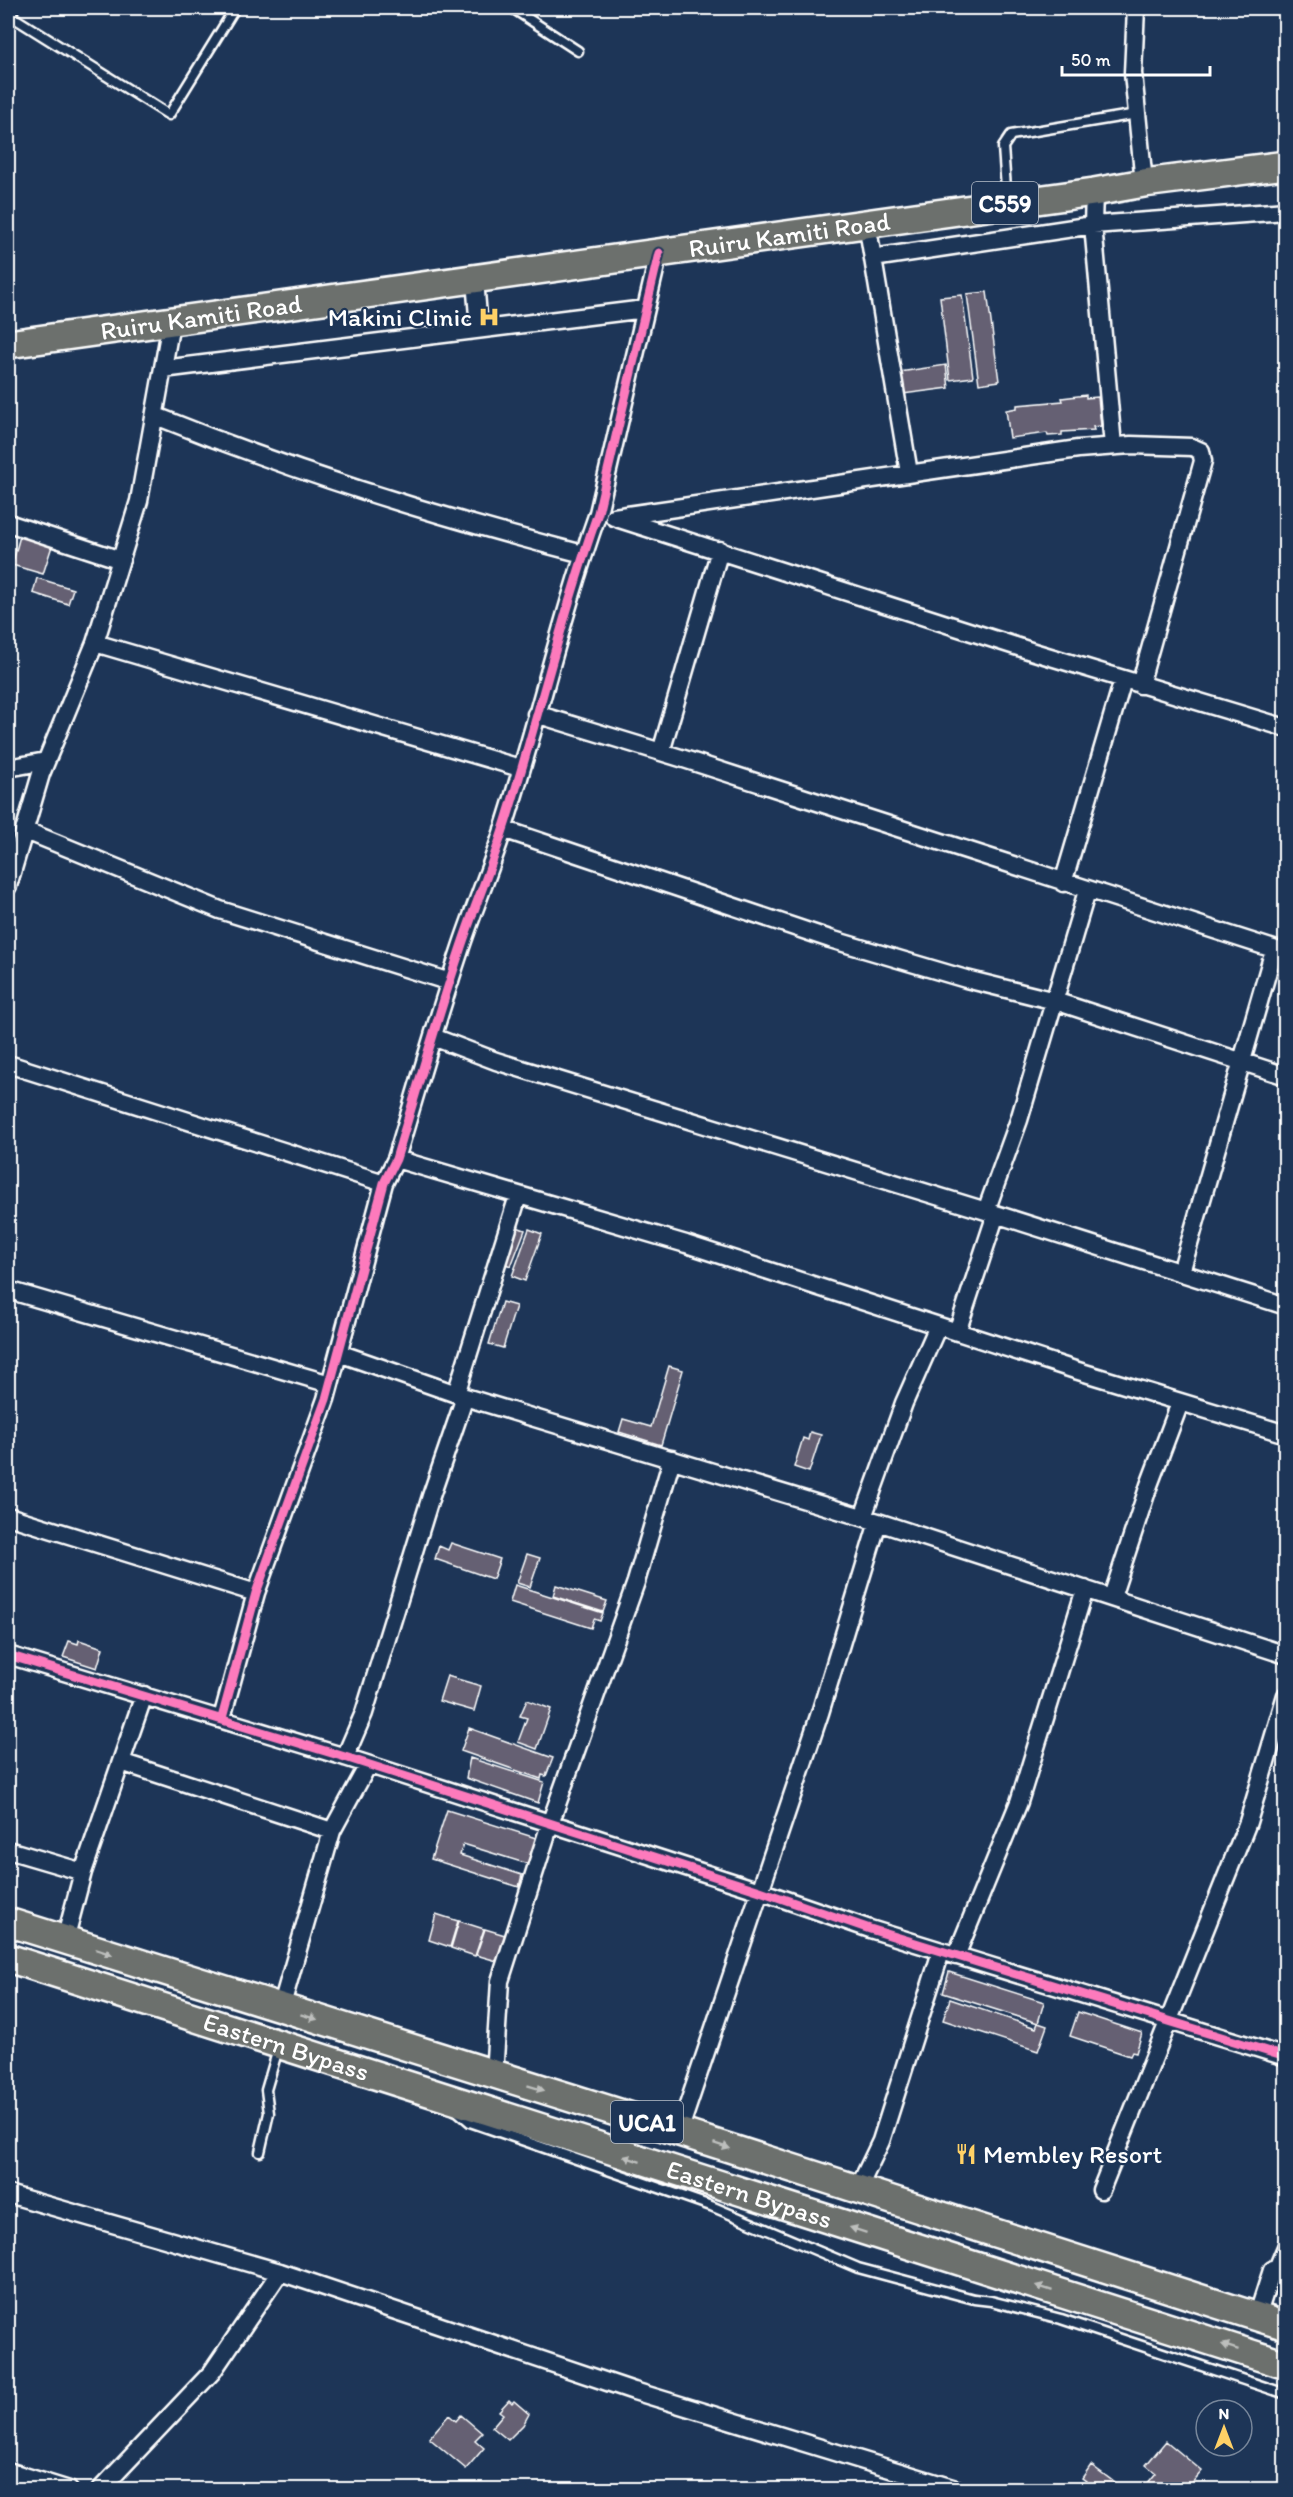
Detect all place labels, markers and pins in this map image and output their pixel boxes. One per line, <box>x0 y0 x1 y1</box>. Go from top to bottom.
place label: Makini Clinic <box>328 301 472 333</box>
hospital icon: Makini Clinic <box>477 305 501 329</box>
place label: Membley Resort <box>983 2138 1162 2170</box>
restaurant icon: Membley Resort <box>954 2142 978 2166</box>

